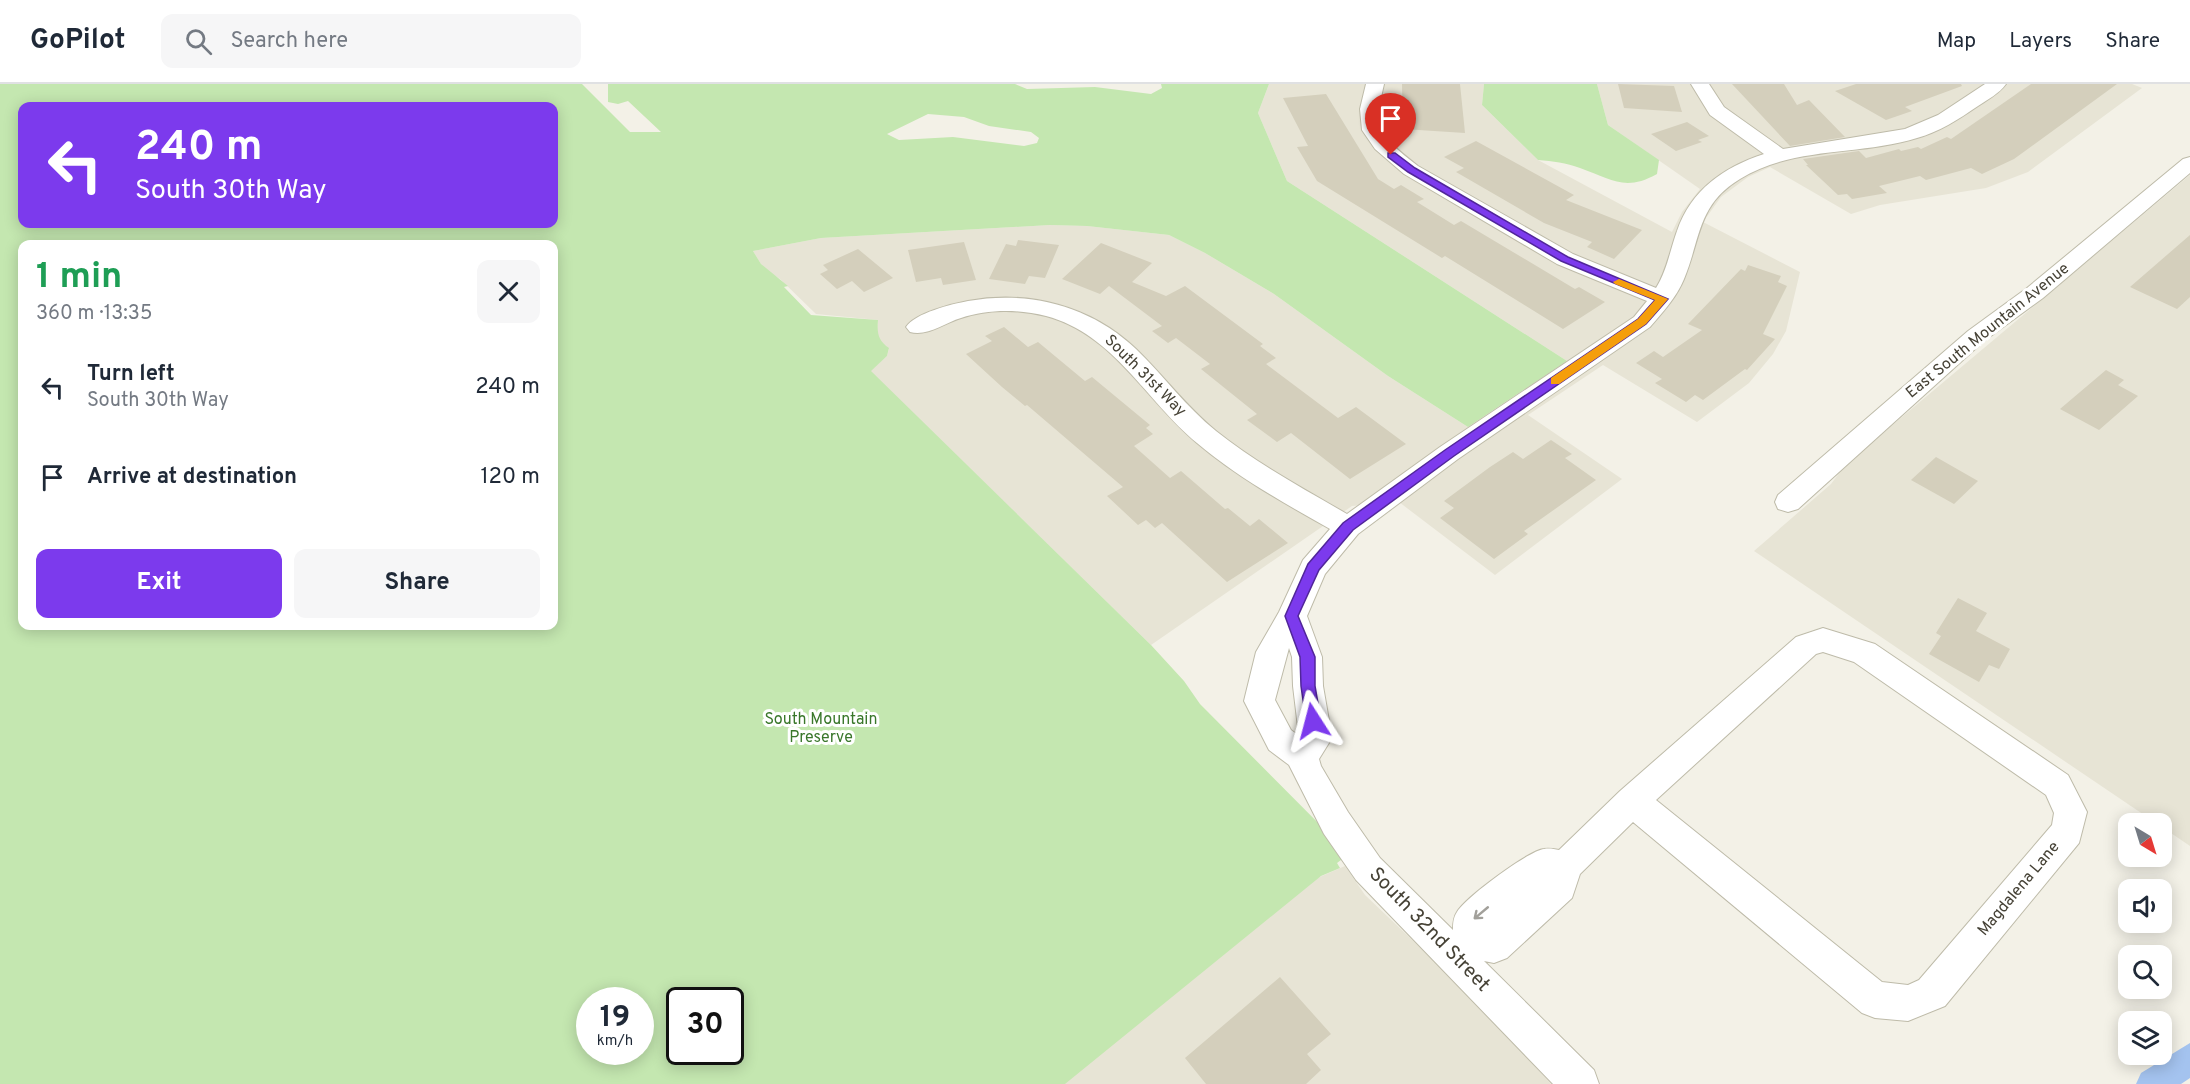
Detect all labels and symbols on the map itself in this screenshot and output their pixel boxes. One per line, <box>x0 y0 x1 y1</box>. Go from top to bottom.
pin <box>1365 93 1416 155</box>
street label: East South Mountain Avenue <box>1902 259 2074 403</box>
street label: South 31st Way <box>1100 331 1190 421</box>
position arrow <box>1281 689 1345 753</box>
park label: South Mountain Preserve <box>765 710 877 748</box>
north arrow <box>2118 813 2172 867</box>
street label: Magdalena Lane <box>1974 838 2064 940</box>
street label: South 32nd Street <box>1363 862 1495 998</box>
one-way arrow <box>1473 906 1489 919</box>
speed limit sign: 30 <box>666 987 744 1065</box>

